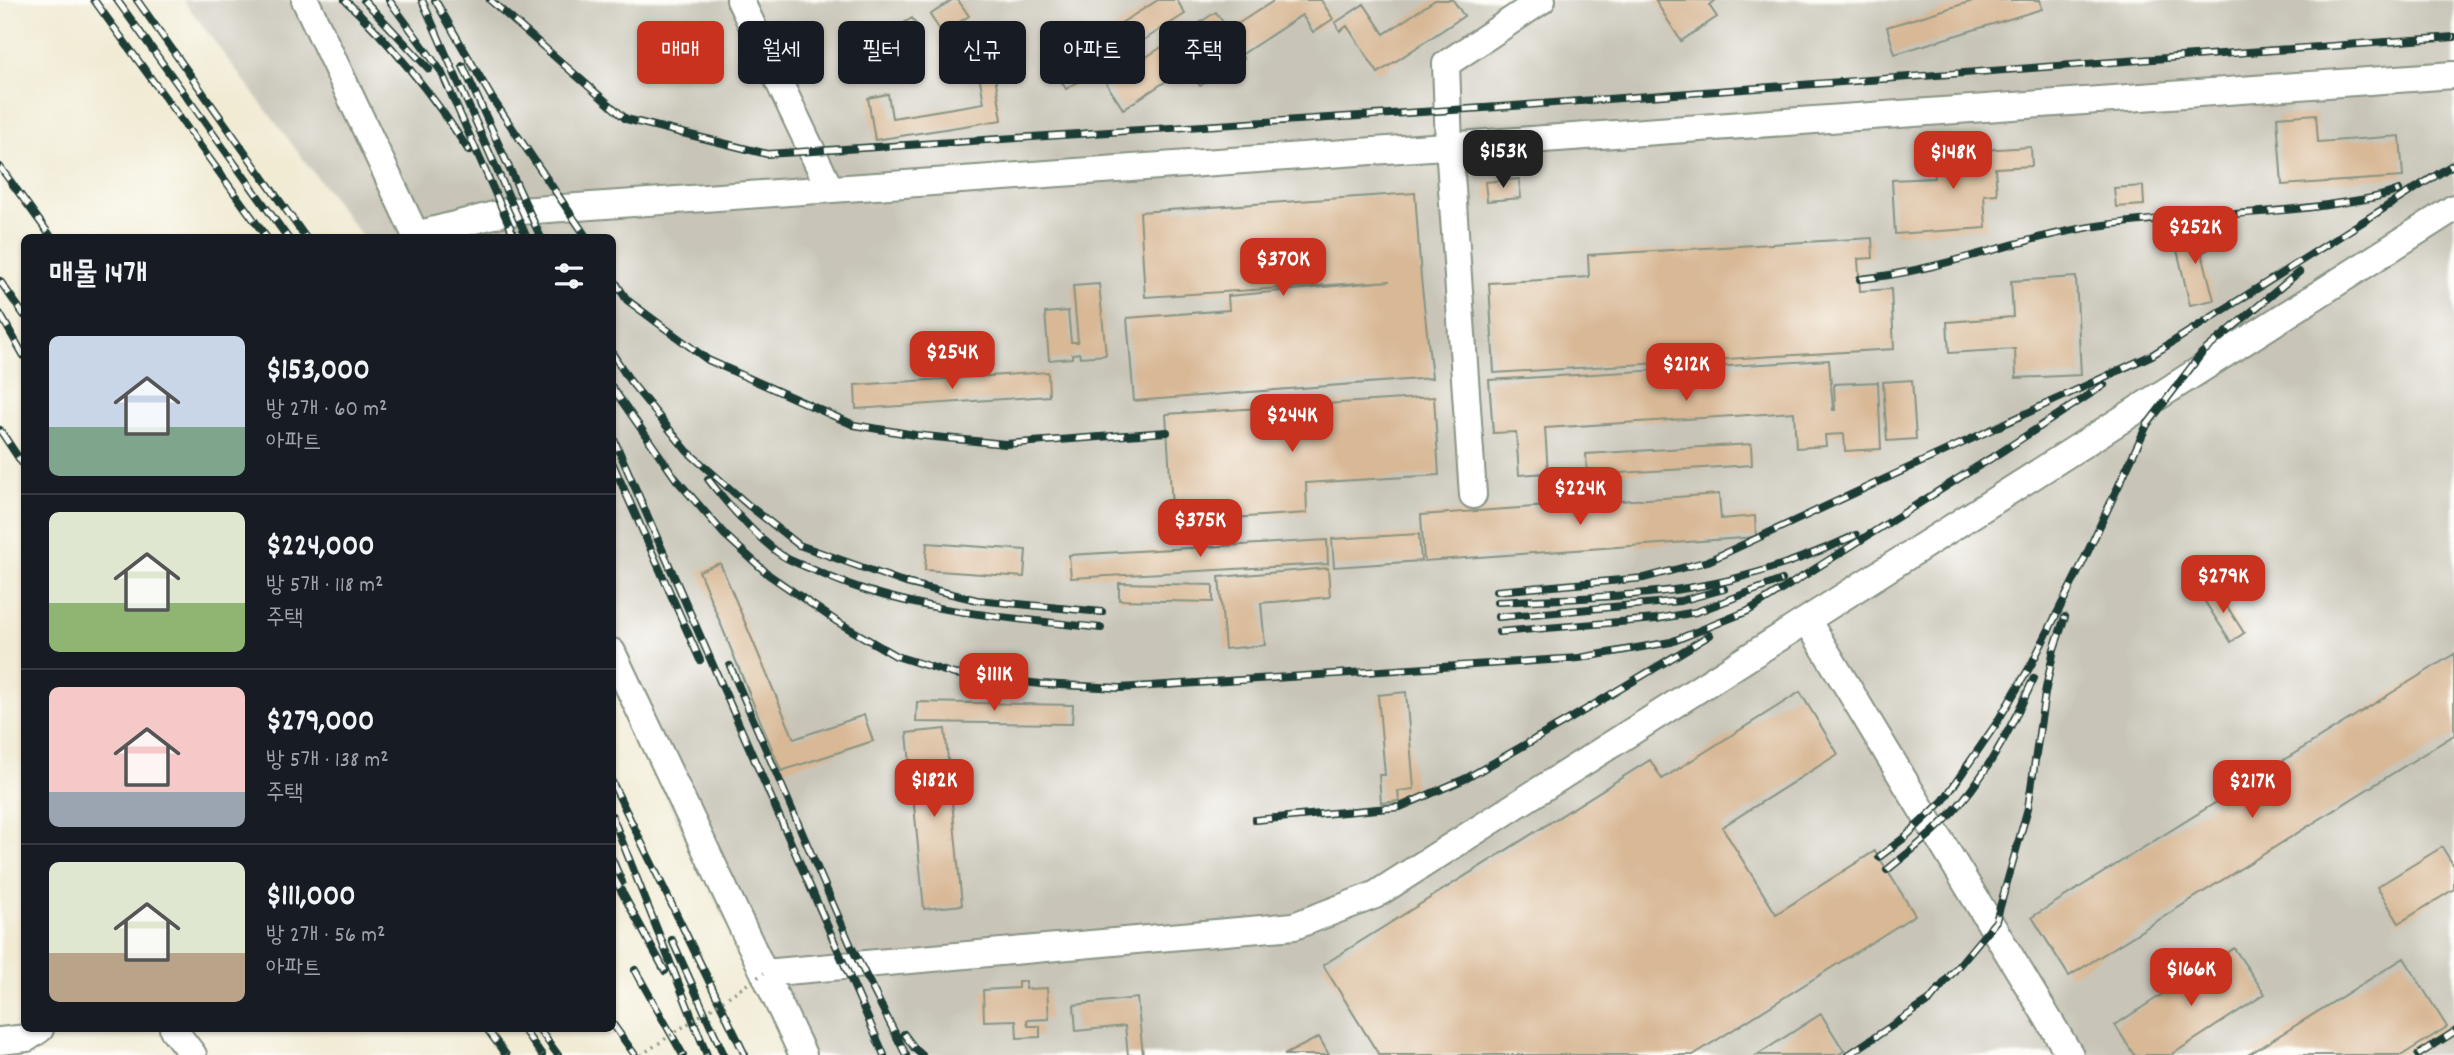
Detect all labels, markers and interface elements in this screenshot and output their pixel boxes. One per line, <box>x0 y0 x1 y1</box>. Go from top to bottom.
chip: 매매 <box>637 21 724 84</box>
chip: 월세 <box>738 21 824 84</box>
chip: 필터 <box>838 21 925 84</box>
chip: 신규 <box>939 21 1026 84</box>
chip: 아파트 <box>1040 21 1145 84</box>
chip: 주택 <box>1159 21 1246 84</box>
pin: $153K <box>1454 130 1552 190</box>
pin: $148K <box>1904 132 2002 191</box>
text: $153K <box>1479 136 1527 169</box>
text: $148K <box>1930 137 1976 170</box>
pin: $252K <box>2146 206 2244 266</box>
text: $252K <box>2168 212 2222 245</box>
pin: $370K <box>1234 238 1332 298</box>
text: $370K <box>1256 244 1310 277</box>
text: 매물 14개 <box>49 255 147 298</box>
icon: filters <box>550 257 588 295</box>
pin: $254K <box>903 332 1001 391</box>
text: $254K <box>926 337 978 370</box>
pin: $212K <box>1637 344 1735 403</box>
text: $212K <box>1662 349 1710 382</box>
text: $153,000 <box>266 351 370 394</box>
icon: home <box>105 364 189 448</box>
text: 방 2개 · 60 m² <box>266 394 387 427</box>
pin: $244K <box>1243 394 1341 454</box>
text: $244K <box>1266 400 1318 433</box>
text: 아파트 <box>266 427 322 460</box>
pin: $224K <box>1531 468 1629 527</box>
text: $224K <box>1554 473 1606 506</box>
pin: $375K <box>1151 500 1249 559</box>
text: $375K <box>1174 505 1226 538</box>
text: $224,000 <box>266 527 375 570</box>
icon: home <box>105 540 189 624</box>
pin: $279K <box>2174 556 2272 615</box>
text: $279K <box>2197 561 2249 594</box>
text: 방 5개 · 118 m² <box>266 570 383 603</box>
text: 주택 <box>266 603 303 636</box>
pin: $111K <box>945 654 1043 713</box>
text: $111K <box>975 659 1013 692</box>
text: $279,000 <box>266 702 374 745</box>
icon: home <box>105 715 189 799</box>
text: 방 5개 · 138 m² <box>266 745 389 778</box>
pin: $182K <box>885 760 983 819</box>
pin: $217K <box>2203 760 2301 820</box>
text: $182K <box>911 765 957 798</box>
text: $217K <box>2229 766 2275 799</box>
text: 주택 <box>266 778 303 811</box>
text: $111,000 <box>266 877 356 920</box>
icon: home <box>105 890 189 974</box>
text: 방 2개 · 56 m² <box>266 920 386 953</box>
pin: $166K <box>2142 948 2240 1008</box>
text: 아파트 <box>266 953 322 986</box>
text: $166K <box>2166 954 2216 987</box>

